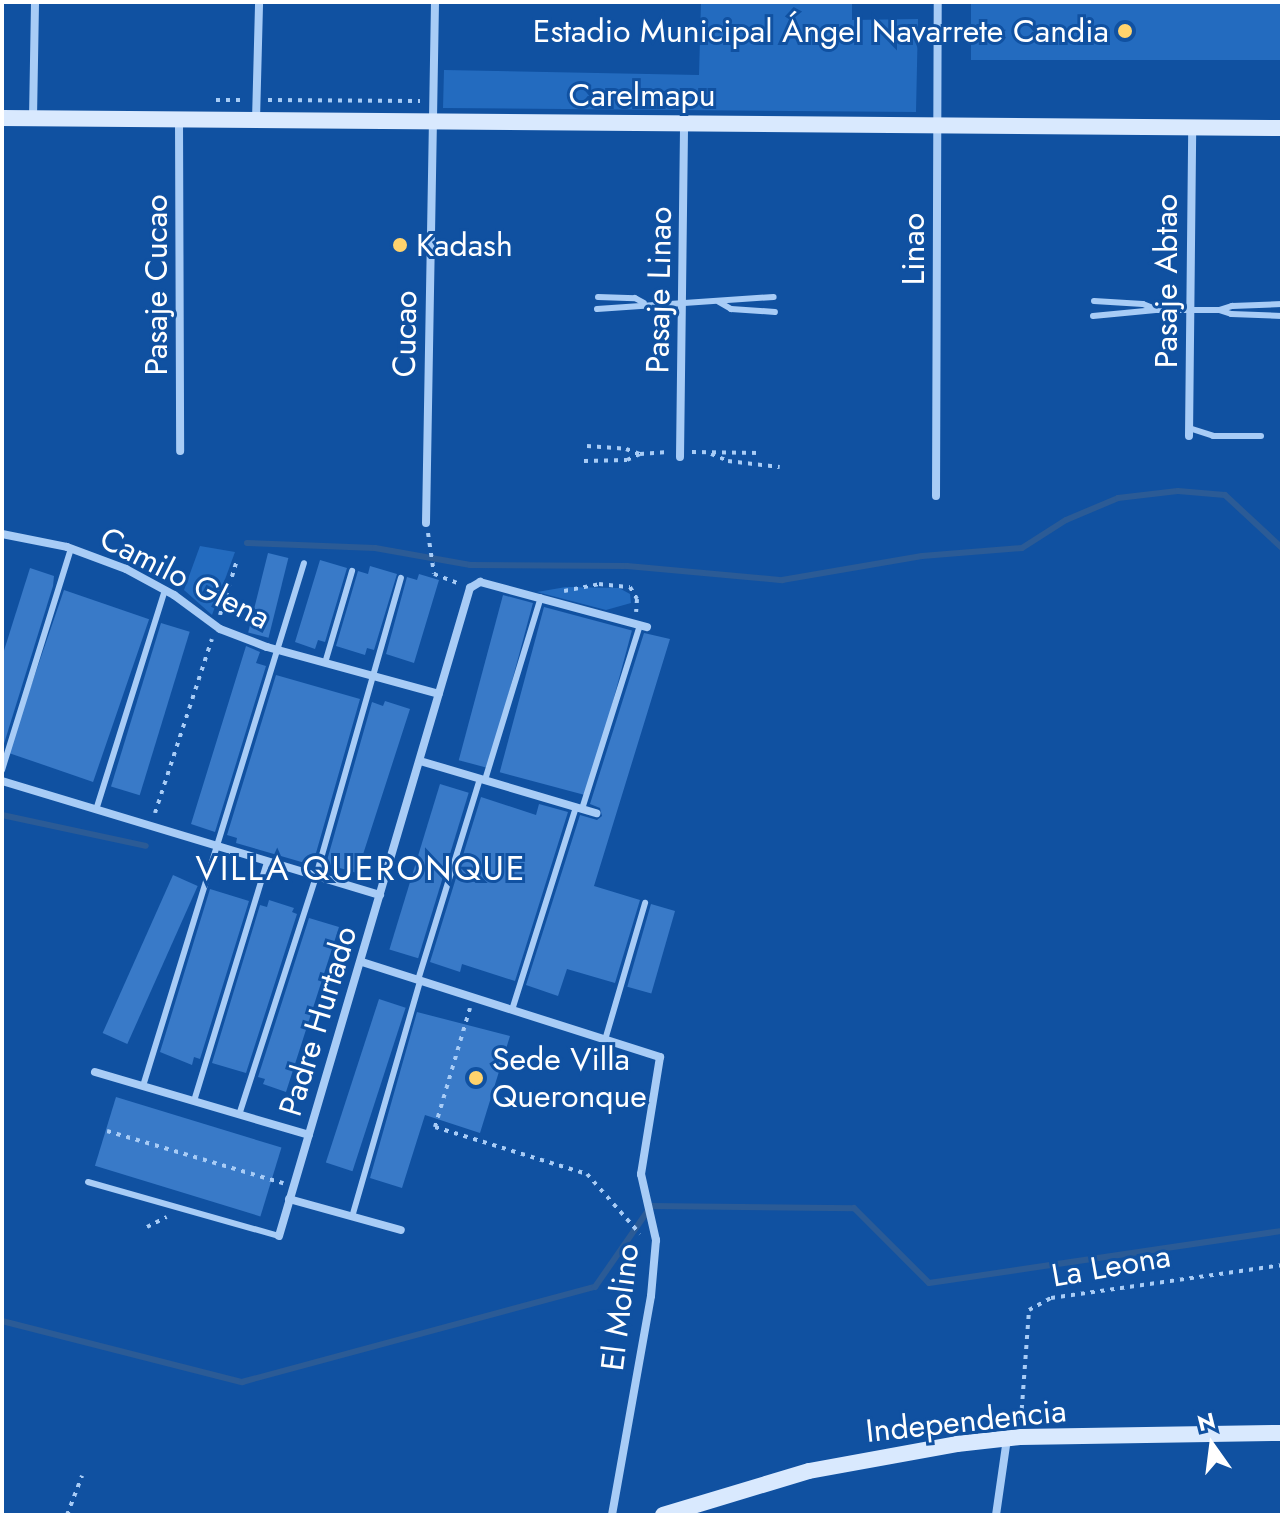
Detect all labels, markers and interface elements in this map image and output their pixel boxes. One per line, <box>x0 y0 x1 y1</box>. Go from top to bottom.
place label: Estadio Municipal Ángel Navarrete Candia <box>533 12 1109 50</box>
marker: Estadio Municipal Ángel Navarrete Candia <box>1116 22 1134 40</box>
street label: Carelmapu <box>568 76 716 114</box>
street label: Pasaje Cucao <box>137 194 175 376</box>
street label: Pasaje Abtao <box>1147 194 1185 368</box>
street label: Pasaje Linao <box>638 206 680 374</box>
street label: Linao <box>894 213 932 285</box>
place label: Kadash <box>416 226 513 264</box>
marker: Kadash <box>391 236 409 254</box>
street label: Cucao <box>385 290 425 378</box>
street label: Camilo Glena <box>93 519 277 637</box>
district label: VILLA QUERONQUE <box>196 849 526 889</box>
street label: Padre Hurtado <box>271 922 365 1120</box>
place label: Sede Villa Queronque <box>492 1041 647 1116</box>
marker: Sede Villa Queronque <box>467 1069 485 1087</box>
street label: La Leona <box>1049 1237 1173 1295</box>
street label: El Molino <box>593 1241 647 1373</box>
street label: Independencia <box>864 1391 1068 1451</box>
text: N <box>1194 1404 1219 1439</box>
north arrow <box>1172 1405 1252 1485</box>

